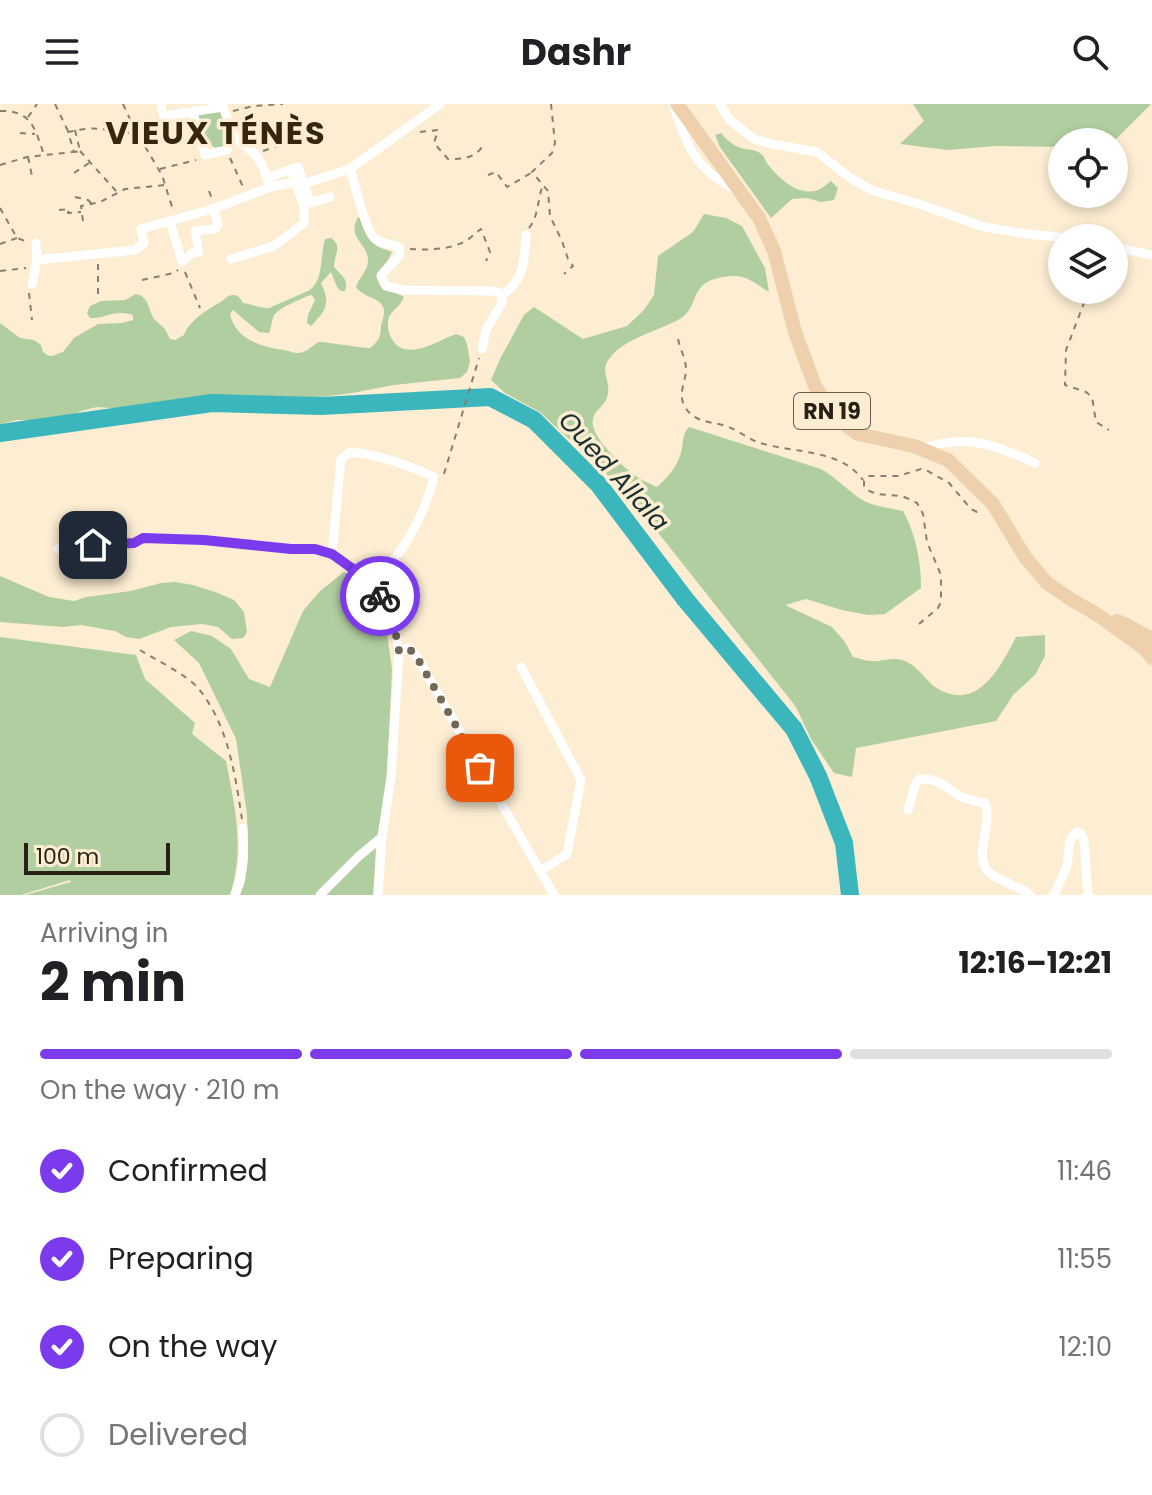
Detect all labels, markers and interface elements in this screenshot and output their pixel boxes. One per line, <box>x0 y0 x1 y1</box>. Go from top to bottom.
text: Dashr <box>521 27 631 78</box>
icon: menu <box>40 30 84 74</box>
icon: search <box>1068 30 1112 74</box>
district label: VIEUX TÉNÈS <box>105 110 327 155</box>
map controls <box>1048 128 1128 304</box>
button: locate <box>1048 128 1128 208</box>
button: layers <box>1048 224 1128 304</box>
road number: RN 19 <box>794 393 870 429</box>
water label: Oued Allala <box>550 403 678 539</box>
pin <box>59 511 127 579</box>
icon: home <box>71 523 115 567</box>
courier <box>340 556 420 636</box>
icon: bike <box>358 574 402 618</box>
pin <box>446 734 514 802</box>
icon: bag <box>458 746 502 790</box>
scale bar <box>24 839 170 875</box>
text: 100 m <box>36 841 99 872</box>
text: Arriving in <box>40 915 169 951</box>
text: 12:16–12:21 <box>958 941 1112 984</box>
text: 2 min <box>40 946 186 1019</box>
text: On the way · 210 m <box>40 1072 279 1108</box>
icon: check <box>40 1149 84 1193</box>
text: Confirmed <box>108 1149 268 1192</box>
text: 11:46 <box>1057 1153 1112 1189</box>
icon: check <box>40 1237 84 1281</box>
text: Preparing <box>108 1237 254 1280</box>
text: 11:55 <box>1057 1241 1112 1277</box>
icon: check <box>40 1325 84 1369</box>
text: On the way <box>108 1325 277 1368</box>
text: 12:10 <box>1059 1329 1112 1365</box>
text: Delivered <box>108 1413 248 1456</box>

